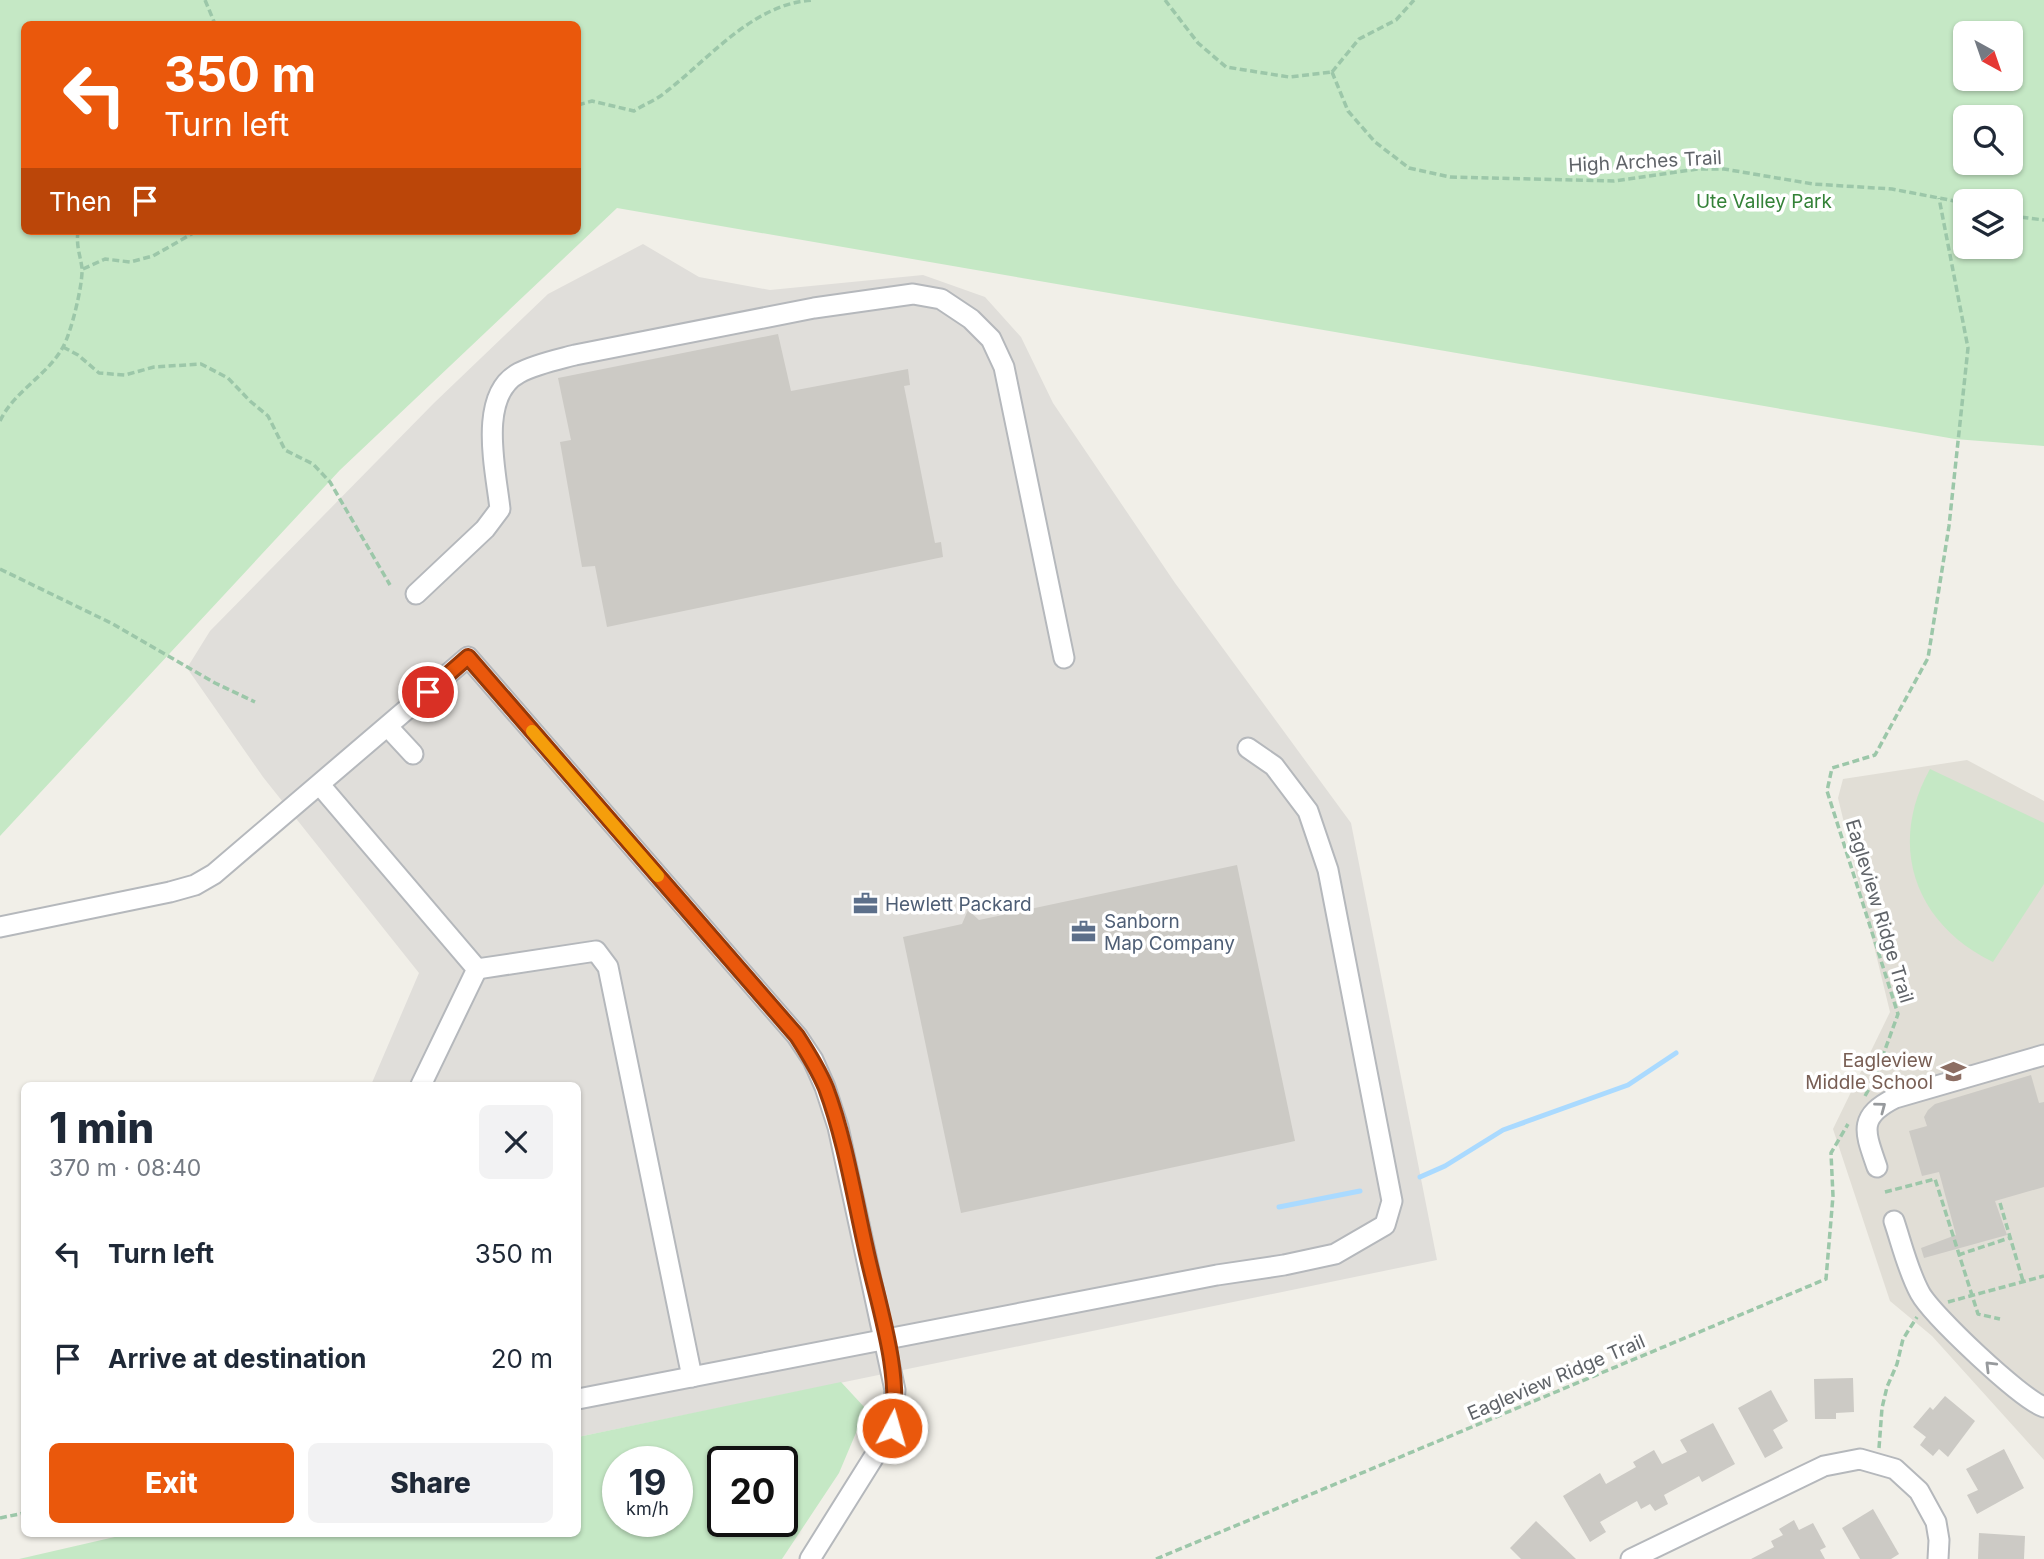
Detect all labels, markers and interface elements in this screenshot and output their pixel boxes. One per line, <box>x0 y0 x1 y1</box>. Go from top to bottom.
north arrow <box>1953 21 2023 91</box>
map controls <box>1953 21 2023 259</box>
text: 350 m <box>164 45 316 104</box>
icon: left <box>49 49 140 140</box>
text: Turn left <box>164 105 289 144</box>
button: search <box>1953 105 2023 175</box>
street label: High Arches Trail <box>1568 146 1722 177</box>
icon: arrive <box>126 182 164 220</box>
text: Then <box>49 186 112 217</box>
button: layers <box>1953 189 2023 259</box>
park label: Ute Valley Park <box>1696 190 1833 213</box>
pin <box>398 662 458 722</box>
icon: arrive <box>409 673 447 711</box>
street label: Eagleview Ridge Trail <box>1841 817 1918 1006</box>
office icon: Hewlett Packard <box>851 890 879 918</box>
place label: Hewlett Packard <box>885 893 1032 916</box>
place label: Sanborn Map Company <box>1104 910 1235 955</box>
office icon: Sanborn Map Company <box>1070 918 1098 946</box>
place label: Eagleview Middle School <box>1805 1049 1933 1094</box>
school or university icon: Eagleview Middle School <box>1939 1057 1967 1085</box>
text: 1 min <box>49 1102 154 1153</box>
one-way arrow <box>1874 1103 1886 1115</box>
button: close <box>479 1105 553 1179</box>
text: 370 m · 08:40 <box>49 1154 201 1182</box>
icon: left <box>49 1235 87 1273</box>
text: Turn left <box>108 1238 214 1269</box>
text: 350 m <box>475 1238 553 1269</box>
street label: Eagleview Ridge Trail <box>1464 1330 1648 1425</box>
icon: arrive <box>49 1340 87 1378</box>
text: Arrive at destination <box>108 1343 367 1374</box>
text: 20 m <box>491 1343 553 1374</box>
one-way arrow <box>1986 1361 1999 1374</box>
position arrow <box>855 1391 929 1465</box>
button: Exit <box>49 1443 294 1523</box>
button: Share <box>308 1443 553 1523</box>
speed limit sign: 20 <box>707 1446 798 1537</box>
text: 19 <box>629 1461 666 1503</box>
text: km/h <box>626 1498 669 1519</box>

